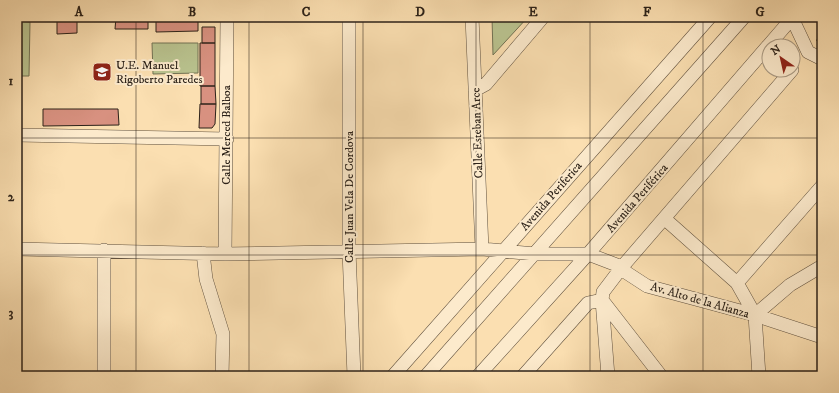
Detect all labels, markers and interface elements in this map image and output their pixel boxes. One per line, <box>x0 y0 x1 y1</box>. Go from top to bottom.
text: A <box>74 4 84 20</box>
text: B <box>188 4 196 20</box>
text: C <box>302 4 311 20</box>
text: D <box>415 4 425 20</box>
text: E <box>528 4 538 20</box>
text: F <box>643 4 652 20</box>
text: G <box>755 4 765 20</box>
north arrow <box>761 38 801 78</box>
text: N <box>768 42 784 59</box>
place label: U.E. Manuel Rigoberto Paredes <box>116 58 203 87</box>
school or university icon: U.E. Manuel Rigoberto Paredes <box>91 61 113 83</box>
text: 1 <box>9 73 14 89</box>
street label: Calle Merced Balboa <box>219 84 234 185</box>
street label: Calle Esteban Arce <box>468 87 487 179</box>
street label: Calle Juan Vela De Cordova <box>342 130 357 263</box>
street label: Avenida Periferica <box>517 158 586 234</box>
street label: Avenida Periférica <box>603 160 672 236</box>
text: 2 <box>8 189 15 205</box>
street label: Av. Alto de la Alianza <box>649 279 752 322</box>
text: 3 <box>9 305 14 321</box>

